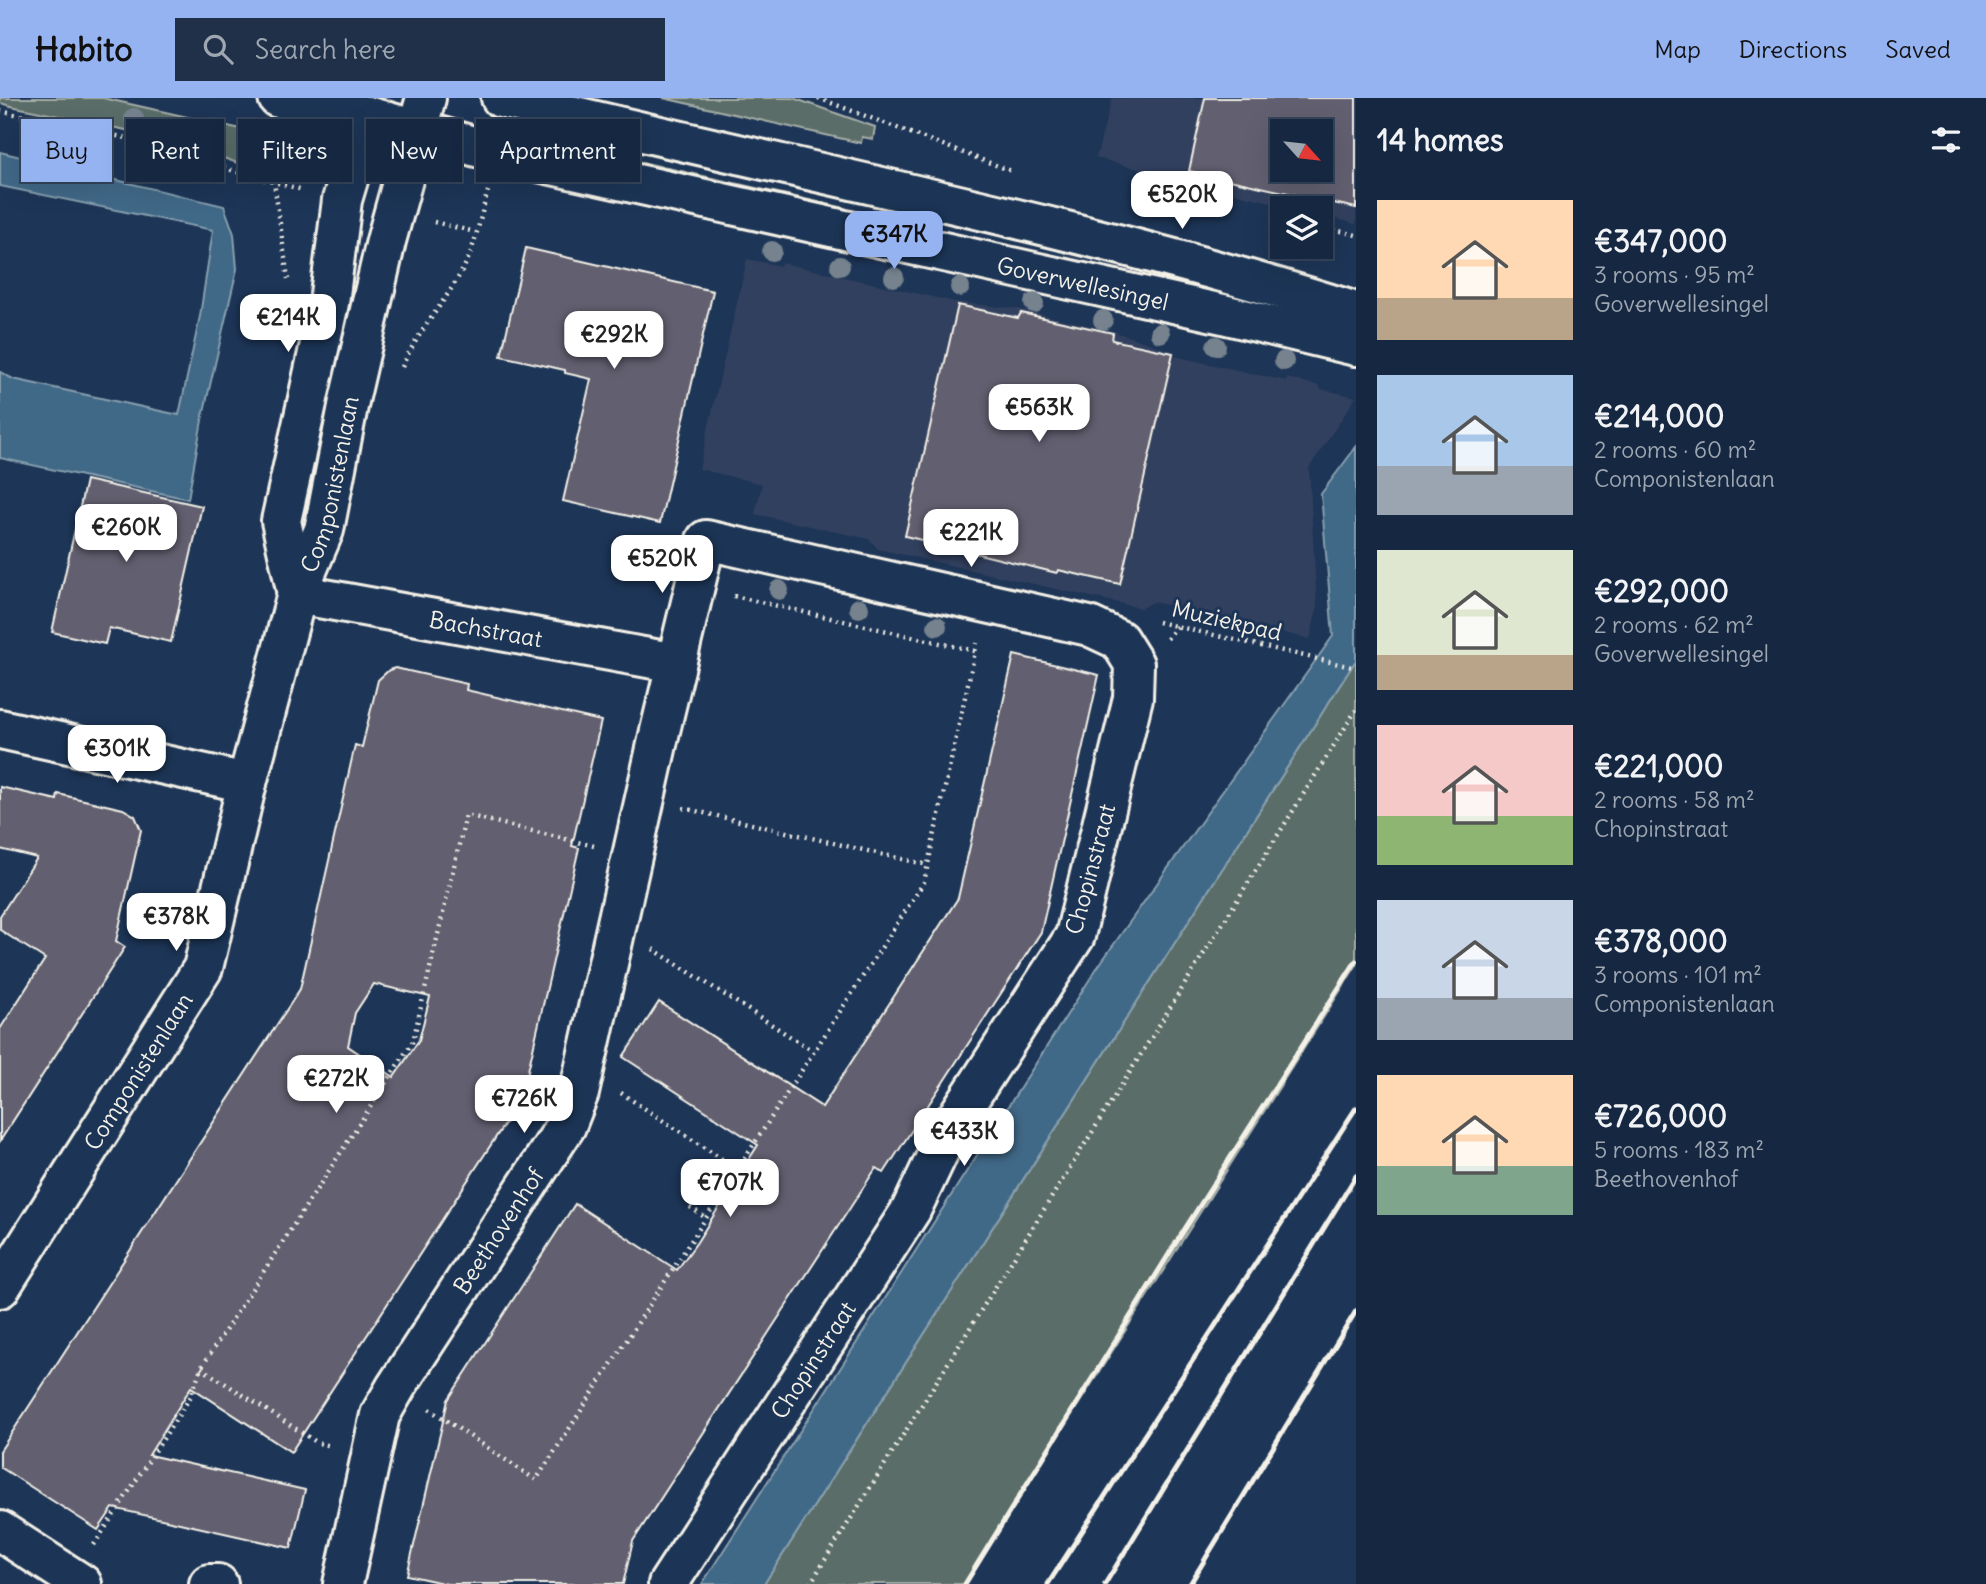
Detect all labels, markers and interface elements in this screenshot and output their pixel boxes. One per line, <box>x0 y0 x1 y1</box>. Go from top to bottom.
search box <box>175 18 665 81</box>
text: Habito <box>35 28 133 70</box>
icon: search <box>199 30 237 68</box>
text: Search here <box>255 33 396 66</box>
text: Map <box>1654 34 1701 64</box>
text: Directions <box>1739 34 1847 64</box>
text: Saved <box>1885 34 1951 64</box>
chip: Buy <box>21 119 112 182</box>
chip: Rent <box>126 119 224 182</box>
chip: Filters <box>238 119 352 182</box>
chip: New <box>366 119 462 182</box>
chip: Apartment <box>476 119 640 182</box>
north arrow <box>1270 119 1334 182</box>
map controls <box>1270 119 1333 259</box>
text: 14 homes <box>1377 121 1504 159</box>
icon: filters <box>1927 121 1965 159</box>
pin: €520K <box>1133 172 1231 231</box>
text: €520K <box>1147 179 1217 208</box>
button: layers <box>1270 196 1333 259</box>
pin: €347K <box>845 212 943 271</box>
text: €347K <box>861 219 927 248</box>
text: €347,000 <box>1594 222 1728 260</box>
icon: home <box>1433 228 1517 312</box>
street label: Goverwellesingel <box>994 250 1171 316</box>
text: 3 rooms · 95 m² <box>1594 260 1755 289</box>
text: Goverwellesingel <box>1594 289 1769 318</box>
pin: €214K <box>239 294 337 354</box>
text: €214K <box>256 302 320 331</box>
pin: €292K <box>565 312 663 371</box>
text: €292K <box>580 319 648 348</box>
pin: €563K <box>990 384 1088 444</box>
text: €563K <box>1005 392 1073 421</box>
street label: Componistenlaan <box>293 393 364 577</box>
text: €214,000 <box>1594 397 1725 435</box>
icon: home <box>1433 403 1517 487</box>
text: 2 rooms · 60 m² <box>1594 435 1756 464</box>
text: Componistenlaan <box>1594 464 1775 493</box>
pin: €260K <box>77 504 175 564</box>
pin: €221K <box>922 510 1020 569</box>
text: €260K <box>91 512 161 541</box>
text: €221K <box>939 517 1003 546</box>
pin: €520K <box>613 536 711 595</box>
text: €520K <box>627 543 697 572</box>
text: €292,000 <box>1594 572 1729 610</box>
icon: home <box>1433 578 1517 662</box>
street label: Muziekpad <box>1169 593 1285 647</box>
street label: Bachstraat <box>427 604 545 653</box>
text: 2 rooms · 62 m² <box>1594 610 1754 639</box>
text: Goverwellesingel <box>1594 639 1769 668</box>
pin: €301K <box>68 726 166 785</box>
text: €301K <box>84 733 150 762</box>
text: €221,000 <box>1594 747 1724 785</box>
icon: home <box>1433 753 1517 837</box>
text: 2 rooms · 58 m² <box>1594 785 1755 814</box>
street label: Chopinstraat <box>1059 800 1121 938</box>
text: Chopinstraat <box>1594 814 1728 843</box>
pin: €378K <box>127 894 225 953</box>
text: €378K <box>143 901 209 930</box>
text: €378,000 <box>1594 922 1728 960</box>
icon: home <box>1433 928 1517 1012</box>
text: 3 rooms · 101 m² <box>1594 960 1762 989</box>
street label: Componistenlaan <box>77 987 198 1155</box>
text: Componistenlaan <box>1594 989 1775 1018</box>
pin: €272K <box>287 1056 385 1115</box>
text: €272K <box>303 1063 369 1092</box>
pin: €726K <box>475 1076 573 1135</box>
text: €726K <box>491 1083 557 1112</box>
text: €726,000 <box>1594 1097 1727 1135</box>
icon: home <box>1433 1103 1517 1187</box>
pin: €433K <box>915 1108 1013 1168</box>
text: €433K <box>930 1116 998 1145</box>
text: 5 rooms · 183 m² <box>1594 1135 1764 1164</box>
pin: €707K <box>681 1160 779 1219</box>
street label: Beethovenhof <box>446 1162 550 1299</box>
text: Beethovenhof <box>1594 1164 1738 1193</box>
text: €707K <box>697 1167 763 1196</box>
street label: Chopinstraat <box>764 1296 862 1424</box>

